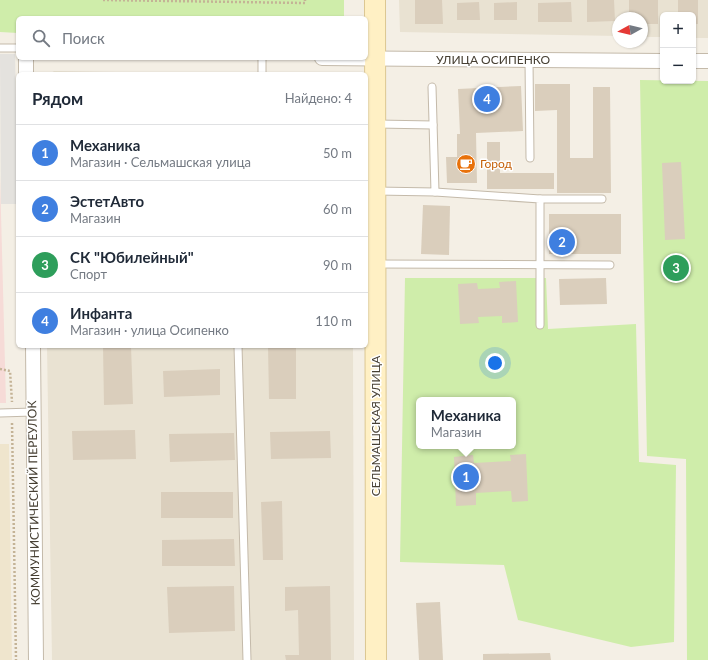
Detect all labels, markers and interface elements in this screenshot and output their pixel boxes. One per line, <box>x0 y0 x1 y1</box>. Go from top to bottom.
north arrow <box>612 12 648 48</box>
map controls <box>660 12 696 84</box>
button: + <box>660 12 696 48</box>
search box <box>16 16 368 60</box>
icon: search <box>30 27 52 49</box>
text: Поиск <box>62 29 105 47</box>
button: − <box>660 48 696 84</box>
street label: УЛИЦА ОСИПЕНКО <box>436 52 550 67</box>
pin: 4 <box>474 84 500 114</box>
text: Рядом <box>32 88 83 109</box>
text: Найдено: 4 <box>285 90 352 106</box>
text: Механика <box>70 136 140 154</box>
text: 1 <box>41 145 49 161</box>
text: 50 m <box>323 145 352 161</box>
cafe icon: Город <box>455 153 477 175</box>
text: Магазин · Сельмашская улица <box>70 154 251 170</box>
place label: Город <box>480 156 512 171</box>
text: ЭстетАвто <box>70 192 144 210</box>
text: 2 <box>41 201 49 217</box>
text: 60 m <box>323 201 352 217</box>
text: Магазин <box>70 210 121 226</box>
pin: 2 <box>549 227 575 257</box>
text: СК "Юбилейный" <box>70 248 194 266</box>
pin: 3 <box>663 253 689 283</box>
text: 3 <box>41 257 49 273</box>
text: 90 m <box>323 257 352 273</box>
text: Спорт <box>70 266 107 282</box>
text: Инфанта <box>70 304 132 322</box>
text: 4 <box>41 313 49 329</box>
text: 110 m <box>315 313 352 329</box>
text: Магазин · улица Осипенко <box>70 322 229 338</box>
your location <box>485 353 505 373</box>
street label: СЕЛЬМАШСКАЯ УЛИЦА <box>368 355 383 496</box>
popup <box>416 397 516 449</box>
street label: КОММУНИСТИЧЕСКИЙ ПЕРЕУЛОК <box>24 400 43 606</box>
text: Механика <box>431 406 501 424</box>
text: Магазин <box>431 424 482 440</box>
pin: 1 <box>453 462 479 492</box>

